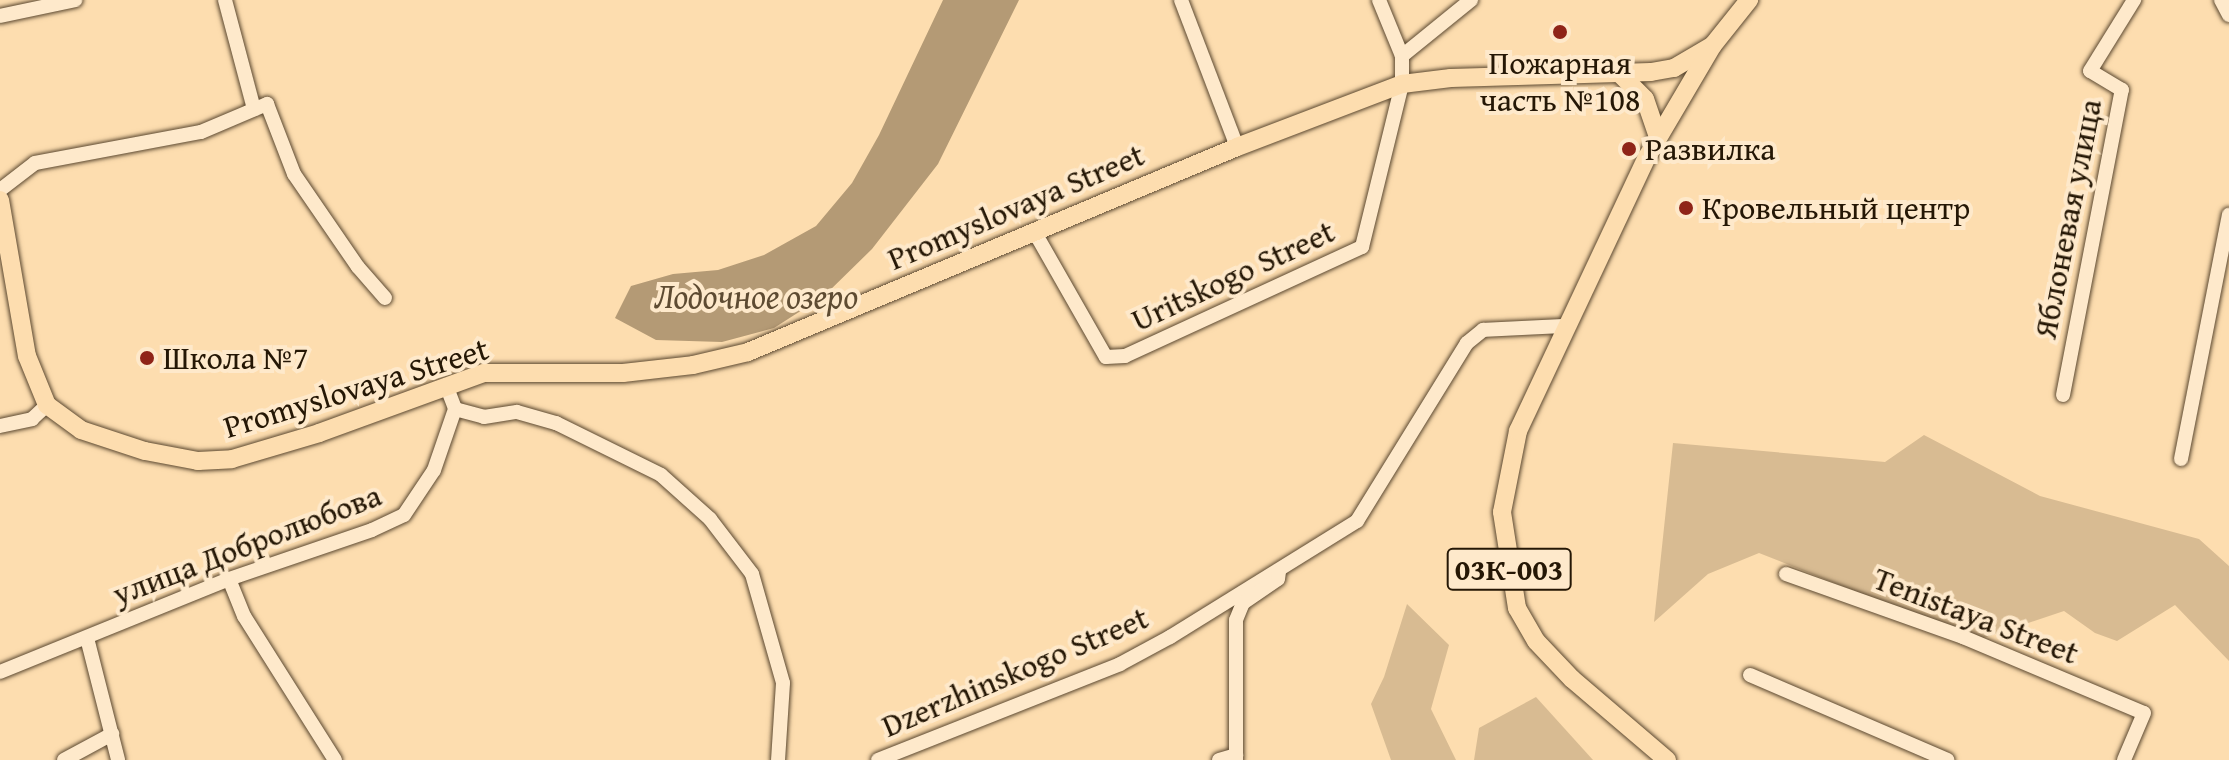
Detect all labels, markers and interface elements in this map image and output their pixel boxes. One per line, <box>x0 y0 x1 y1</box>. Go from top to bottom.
marker: Пожарная часть №108 <box>1551 23 1569 41</box>
place label: Пожарная часть №108 <box>1480 45 1640 120</box>
street label: Яблоневая улица <box>2026 96 2110 342</box>
place label: Развилка <box>1645 130 1776 168</box>
street label: Promyslovaya Street <box>882 136 1150 278</box>
marker: Развилка <box>1620 140 1638 158</box>
place label: Кровельный центр <box>1702 189 1970 227</box>
marker: Кровельный центр <box>1677 199 1695 217</box>
street label: Uritskogo Street <box>1125 212 1341 340</box>
water label: Лодочное озеро <box>654 276 858 316</box>
street label: Promyslovaya Street <box>219 329 493 447</box>
place label: Школа №7 <box>163 339 308 377</box>
marker: Школа №7 <box>138 349 156 367</box>
street label: улица Добролюбова <box>107 476 387 614</box>
road number: 03К-003 <box>1445 543 1573 595</box>
street label: Tenistaya Street <box>1868 559 2084 673</box>
street label: Dzerzhinskogo Street <box>876 599 1154 745</box>

